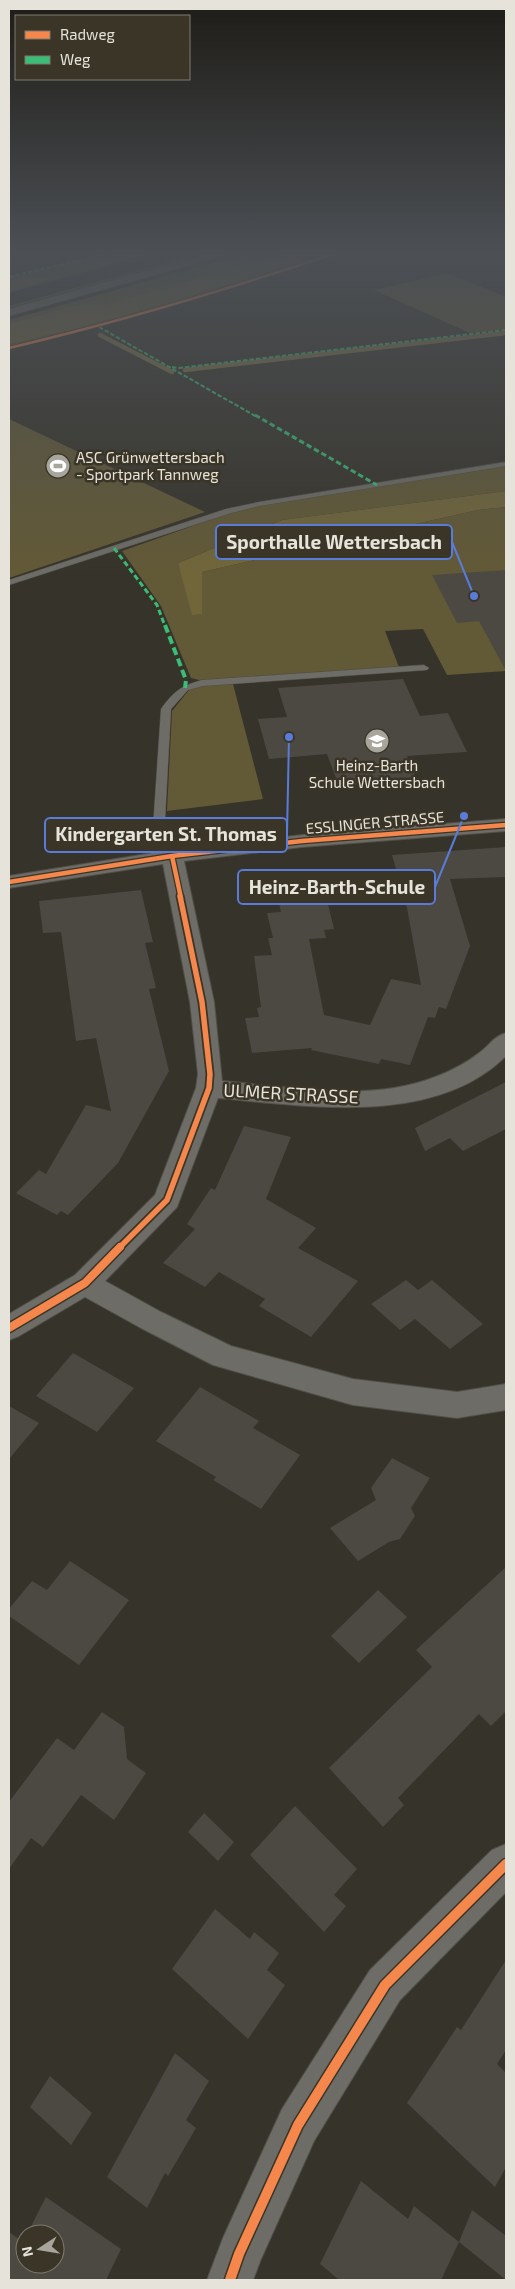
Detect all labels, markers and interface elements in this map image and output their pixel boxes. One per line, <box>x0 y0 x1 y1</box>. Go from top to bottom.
legend <box>15 15 190 80</box>
text: Radweg <box>60 25 115 43</box>
text: Weg <box>60 50 91 68</box>
place label: ASC Grünwettersbach - Sportpark Tannweg <box>76 448 225 483</box>
sports icon: ASC Grünwettersbach - Sportpark Tannweg <box>45 453 71 479</box>
callout: Sporthalle Wettersbach <box>216 525 452 559</box>
text: Sporthalle Wettersbach <box>226 530 442 553</box>
school or university icon: Heinz-Barth Schule Wettersbach <box>364 728 390 754</box>
place label: Heinz-Barth Schule Wettersbach <box>309 756 445 791</box>
street label: ESSLINGER STRASSE <box>305 807 445 837</box>
callout: Kindergarten St. Thomas <box>45 818 287 852</box>
text: Kindergarten St. Thomas <box>55 822 277 845</box>
callout: Heinz-Barth-Schule <box>238 870 435 904</box>
text: Heinz-Barth-Schule <box>249 875 426 898</box>
street label: ULMER STRASSE <box>223 1078 359 1108</box>
north arrow <box>15 2224 65 2274</box>
text: N <box>17 2245 36 2259</box>

